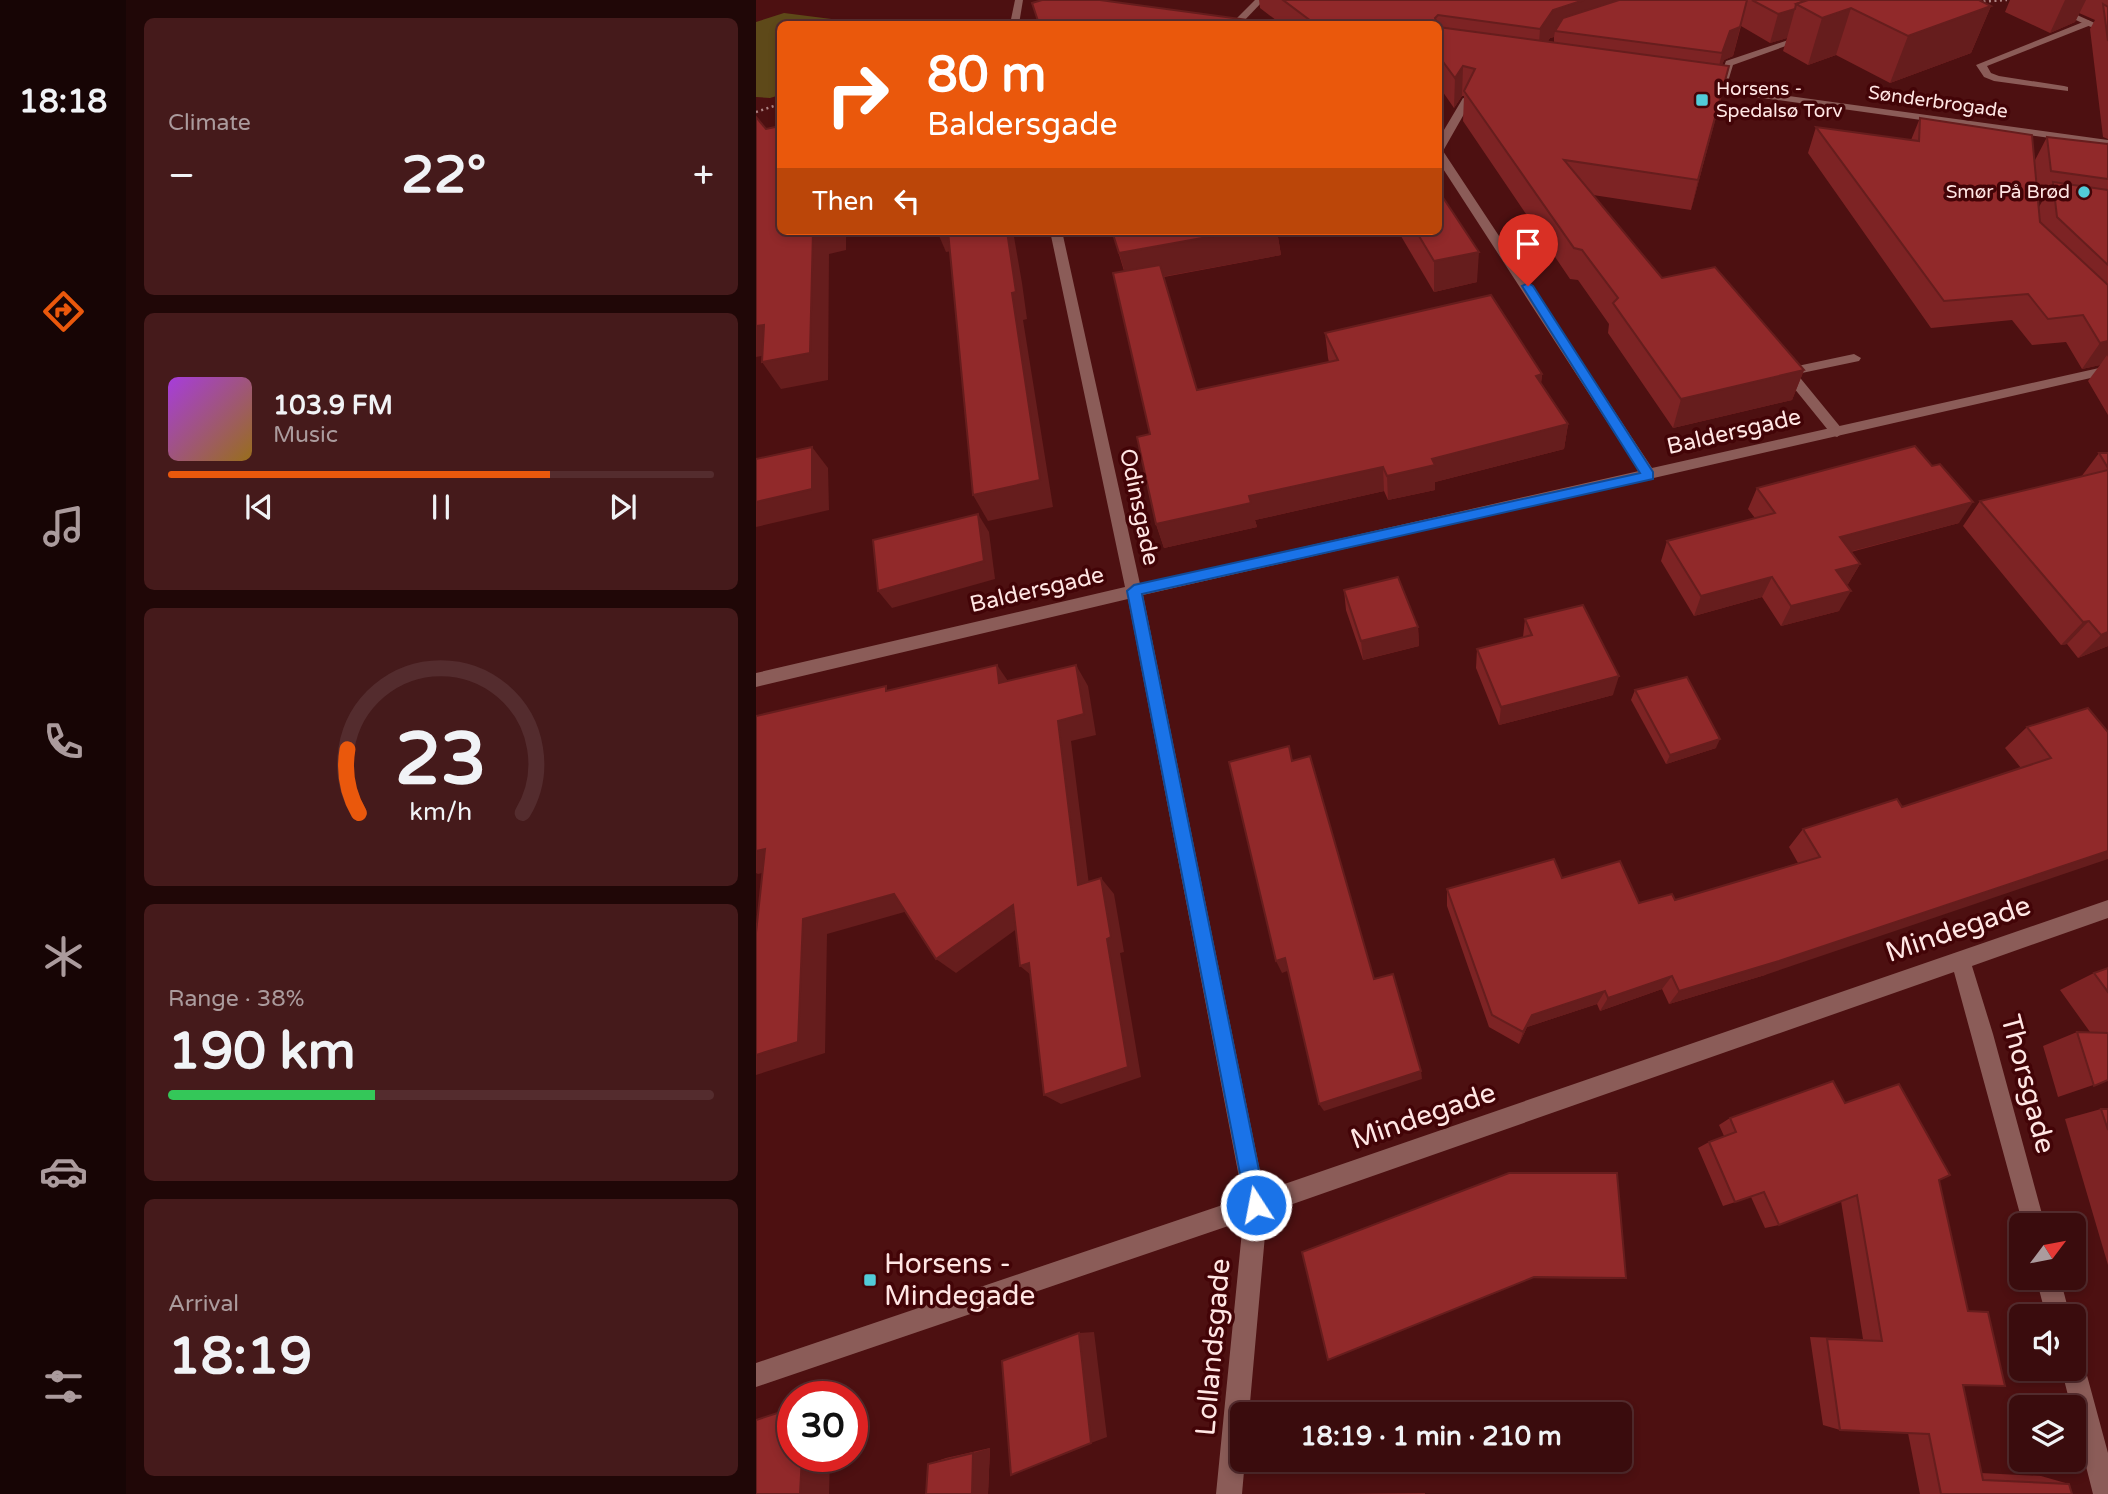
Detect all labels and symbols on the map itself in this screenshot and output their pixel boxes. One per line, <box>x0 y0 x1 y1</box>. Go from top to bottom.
place label: Horsens - Spedalsø Torv <box>1716 78 1843 122</box>
street label: Sønderbrogade <box>1867 81 2009 123</box>
marker: Horsens - Spedalsø Torv <box>1694 92 1710 108</box>
place label: Smør På Brød <box>1946 181 2070 203</box>
marker: Smør På Brød <box>2076 184 2092 200</box>
pin <box>1498 214 1558 286</box>
street label: Baldersgade <box>1664 403 1804 461</box>
street label: Odinsgade <box>1113 446 1165 568</box>
street label: Baldersgade <box>967 561 1107 619</box>
street label: Mindegade <box>1881 888 2035 970</box>
street label: Thorsgade <box>1993 1011 2063 1157</box>
street label: Mindegade <box>1346 1075 1500 1157</box>
position arrow <box>1219 1168 1293 1242</box>
north arrow <box>2009 1213 2086 1290</box>
place label: Horsens - Mindegade <box>884 1247 1035 1313</box>
street label: Lollandsgade <box>1188 1257 1238 1437</box>
marker: Horsens - Mindegade <box>862 1272 878 1288</box>
speed limit sign: 30 <box>777 1381 868 1472</box>

